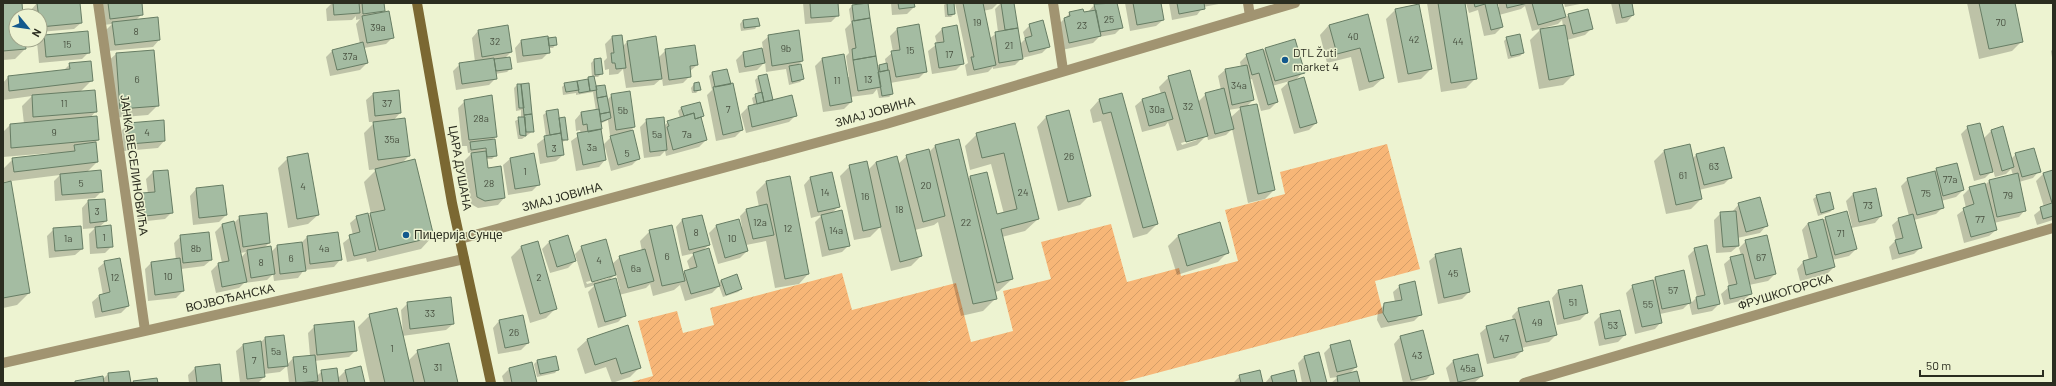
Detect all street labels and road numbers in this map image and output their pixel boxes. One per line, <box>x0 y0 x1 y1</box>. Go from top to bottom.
street label: ЗМАЈ ЈОВИНА <box>833 93 916 129</box>
street label: ЈАНКА ВЕСЕЛИНОВИЋА <box>118 94 152 236</box>
street label: ЦАРА ДУШАНА <box>446 124 475 212</box>
street label: ЗМАЈ ЈОВИНА <box>520 179 603 213</box>
street label: ФРУШКОГОРСКА <box>1736 270 1834 312</box>
street label: ВОЈВОЂАНСКА <box>184 280 275 314</box>

